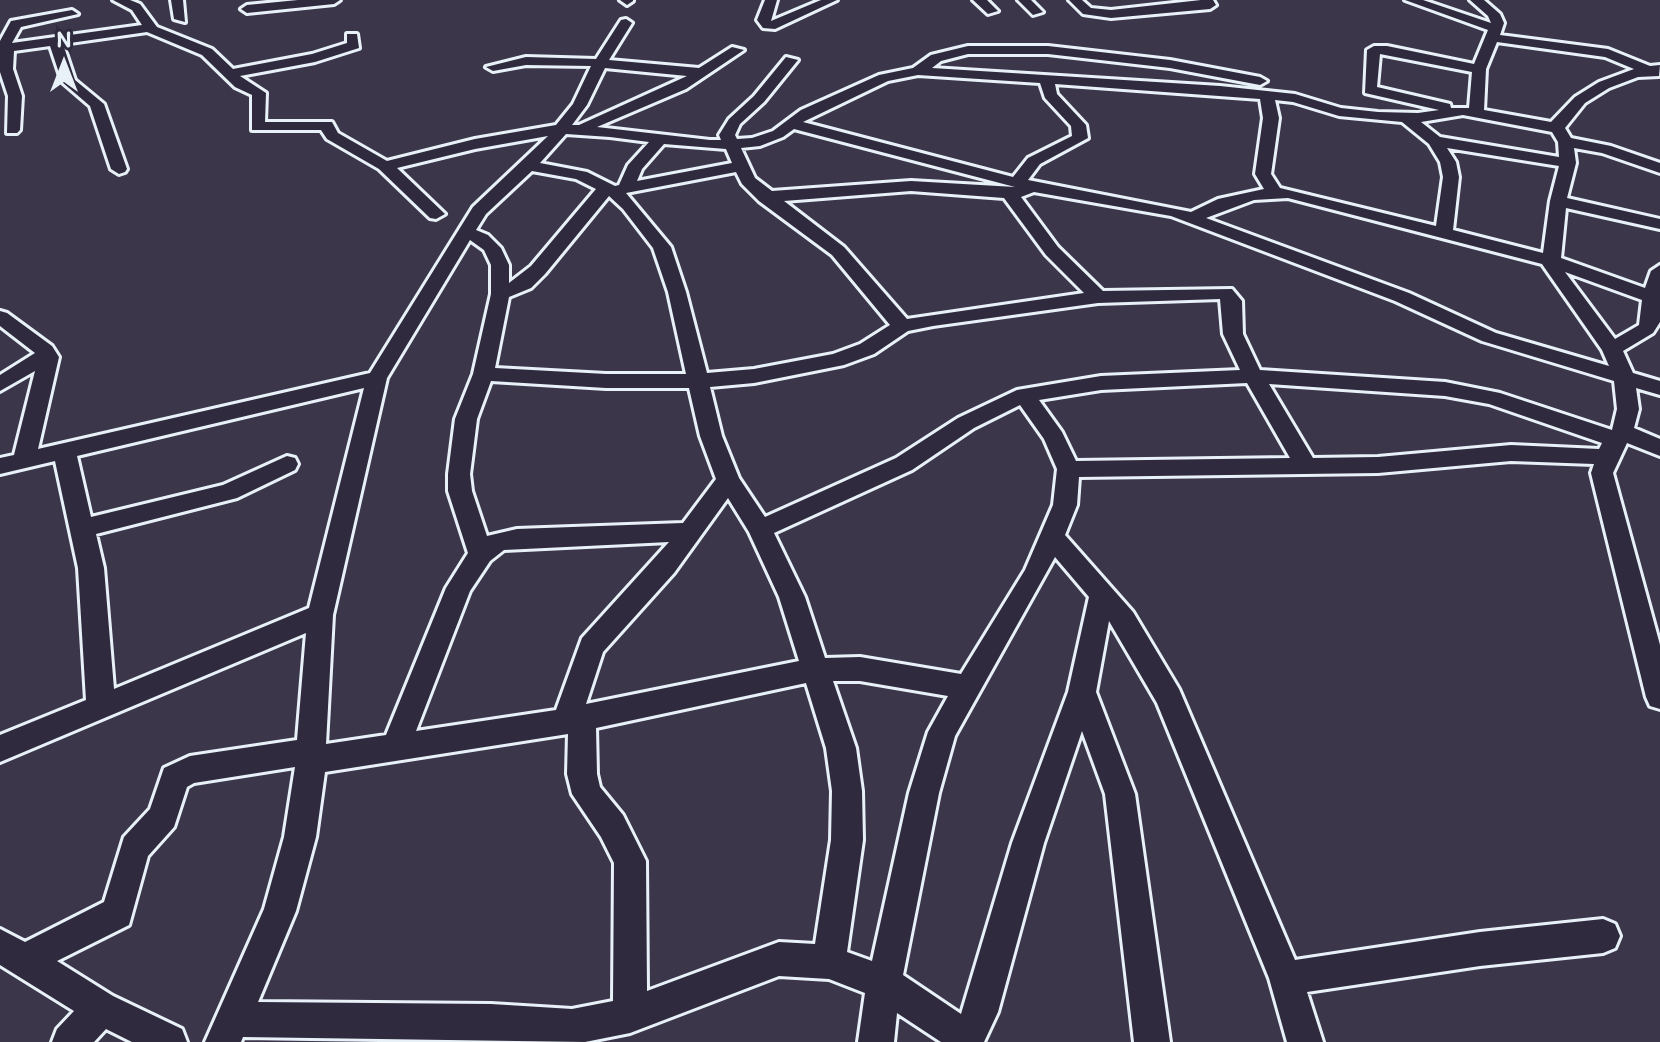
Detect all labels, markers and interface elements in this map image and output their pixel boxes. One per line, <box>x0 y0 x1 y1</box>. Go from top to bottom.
north arrow <box>24 24 104 104</box>
text: N <box>57 26 71 53</box>

